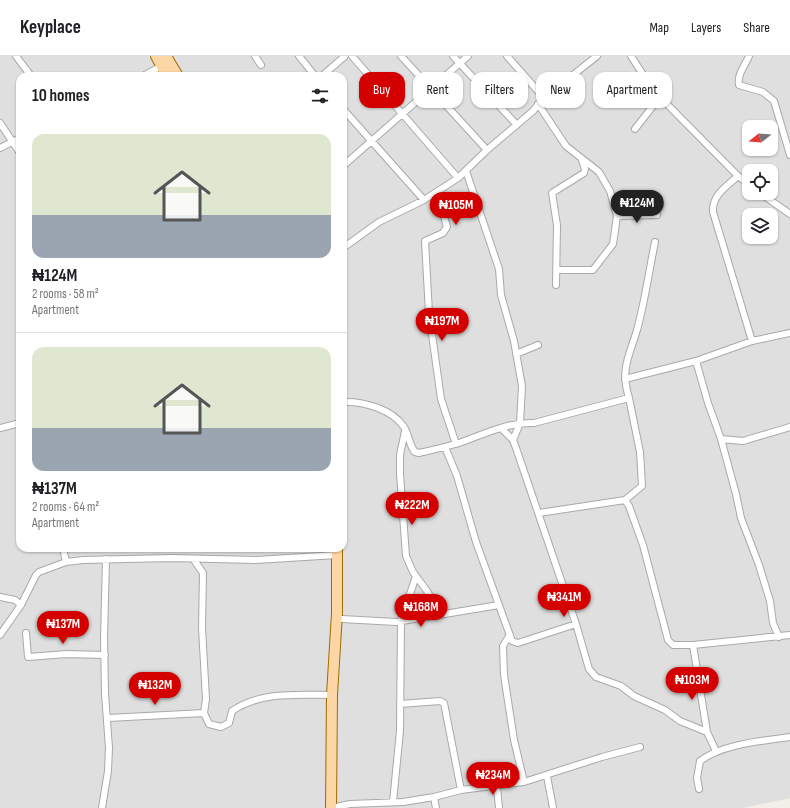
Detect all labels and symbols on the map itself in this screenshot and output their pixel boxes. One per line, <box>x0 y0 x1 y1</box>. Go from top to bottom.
north arrow <box>742 120 778 156</box>
pin: ₦124M <box>609 190 665 224</box>
pin: ₦105M <box>428 192 484 226</box>
pin: ₦197M <box>414 308 470 342</box>
pin: ₦222M <box>384 492 440 526</box>
pin: ₦341M <box>536 584 592 618</box>
pin: ₦168M <box>393 594 449 628</box>
pin: ₦137M <box>35 611 91 645</box>
pin: ₦103M <box>664 667 720 701</box>
pin: ₦132M <box>127 672 183 706</box>
pin: ₦234M <box>465 762 521 796</box>

